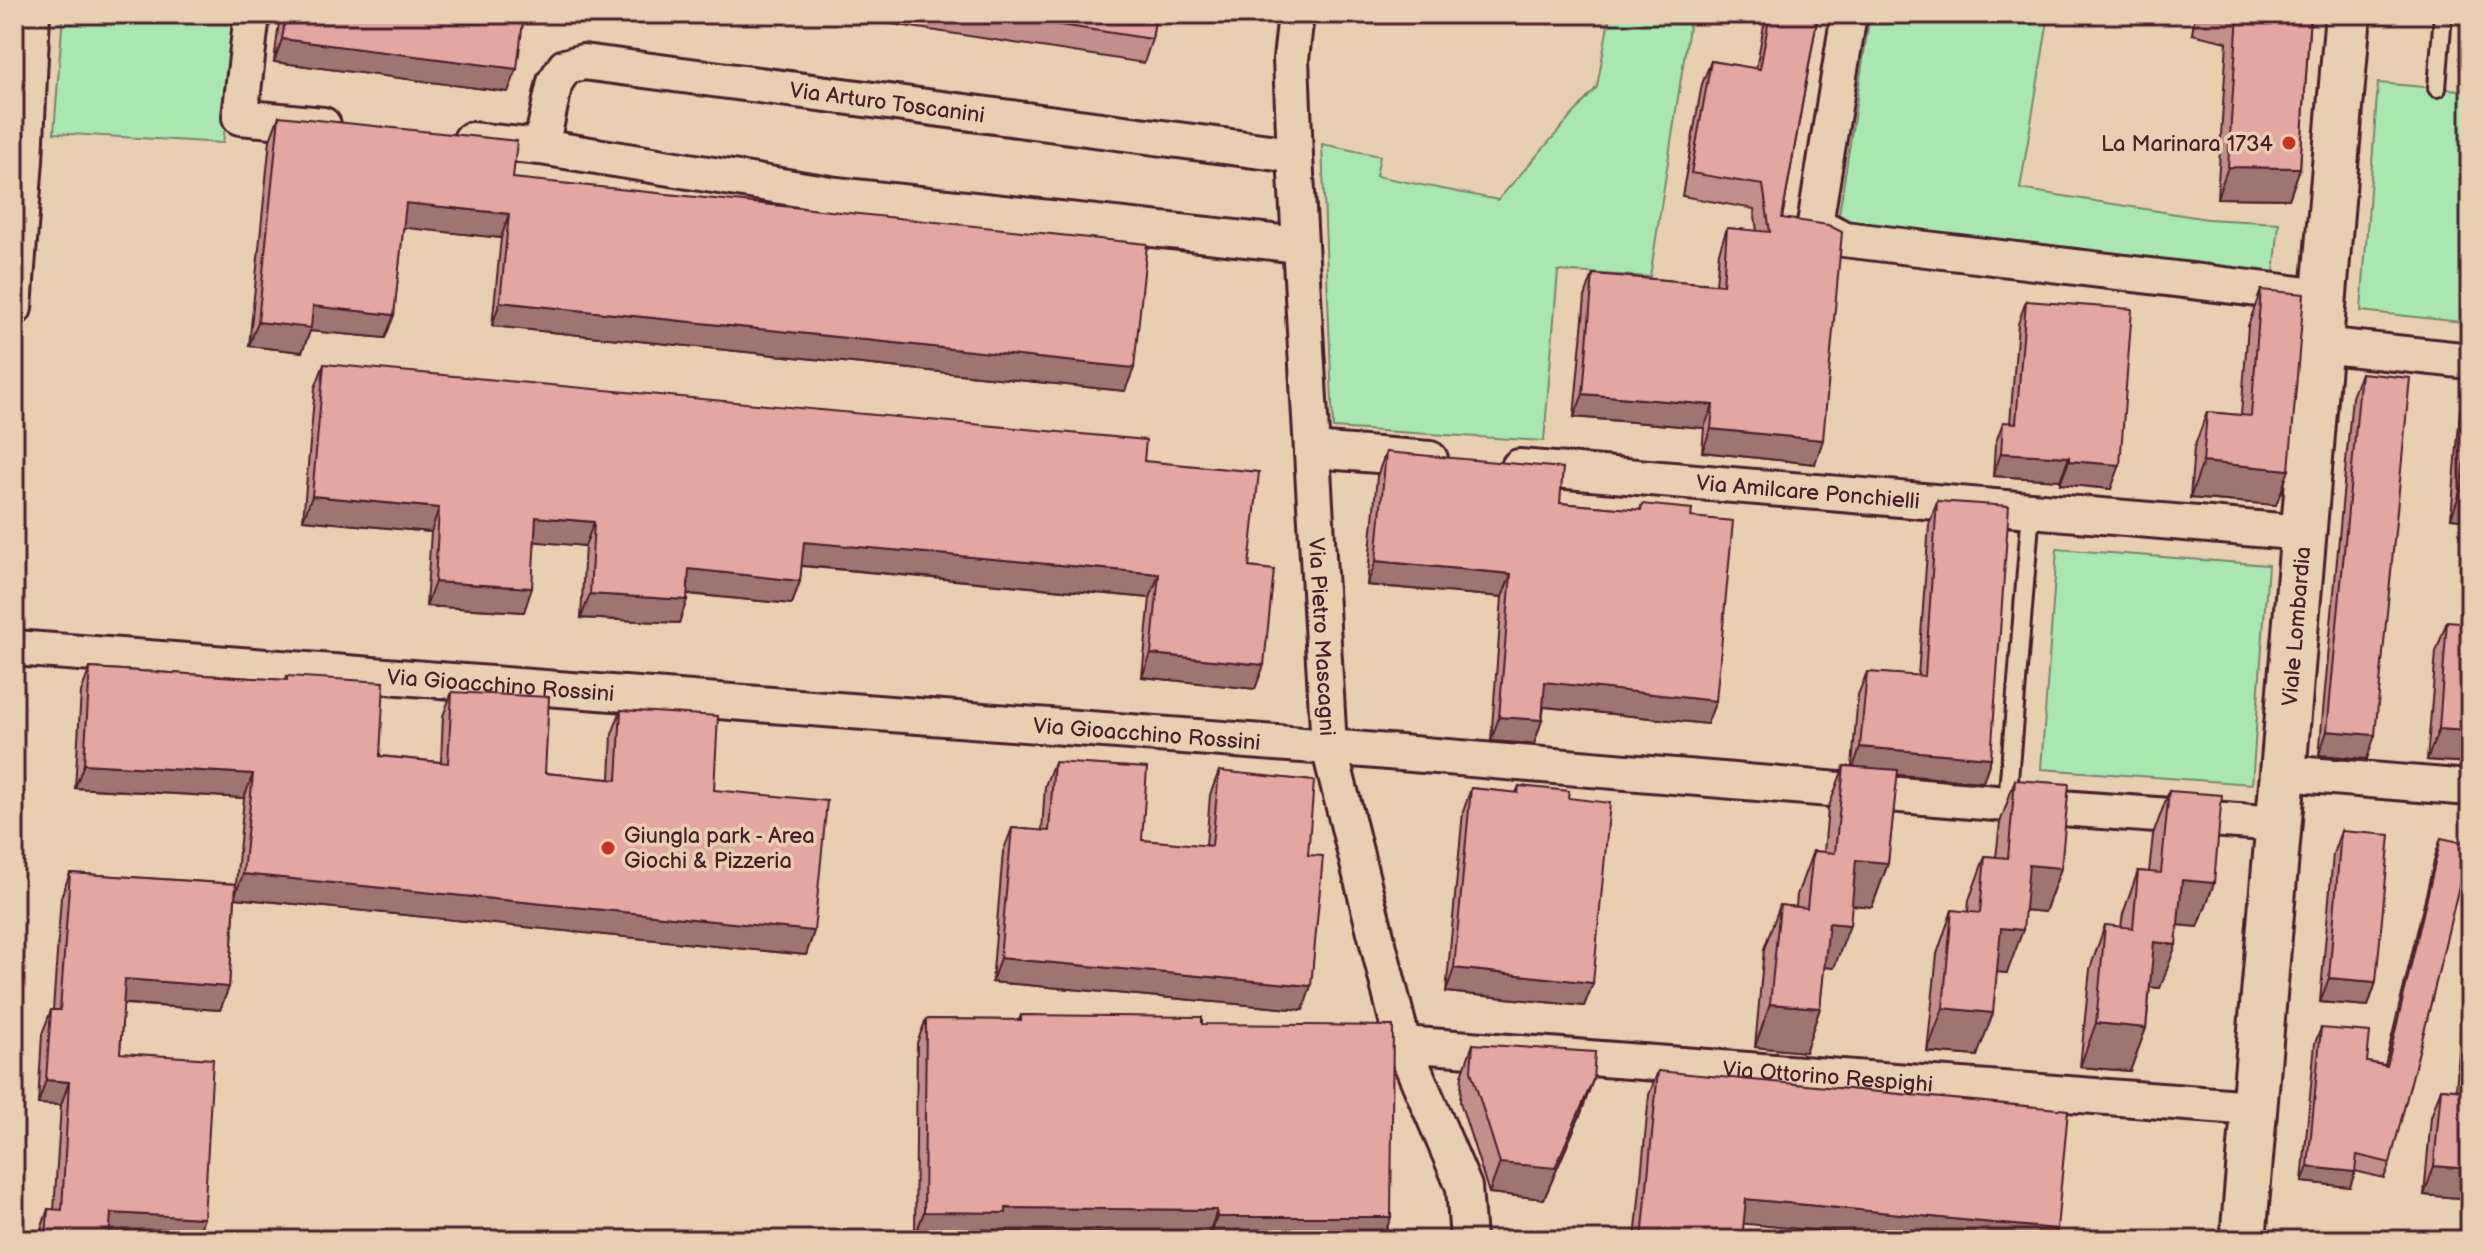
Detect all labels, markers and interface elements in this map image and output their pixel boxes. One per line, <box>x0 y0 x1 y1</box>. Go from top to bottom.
street label: Via Arturo Toscanini <box>788 77 986 130</box>
place label: La Marinara 1734 <box>2101 131 2274 158</box>
marker: La Marinara 1734 <box>2280 134 2298 152</box>
street label: Via Amilcare Ponchielli <box>1695 470 1921 516</box>
street label: Via Pietro Mascagni <box>1302 537 1340 737</box>
street label: Viale Lombardia <box>2277 545 2317 707</box>
street label: Via Gioacchino Rossini <box>386 664 615 708</box>
street label: Via Gioacchino Rossini <box>1032 713 1261 757</box>
place label: Giungla park - Area Giochi & Pizzeria <box>624 823 815 875</box>
marker: Giungla park - Area Giochi & Pizzeria <box>599 839 617 857</box>
street label: Via Ottorino Respighi <box>1722 1056 1934 1099</box>

